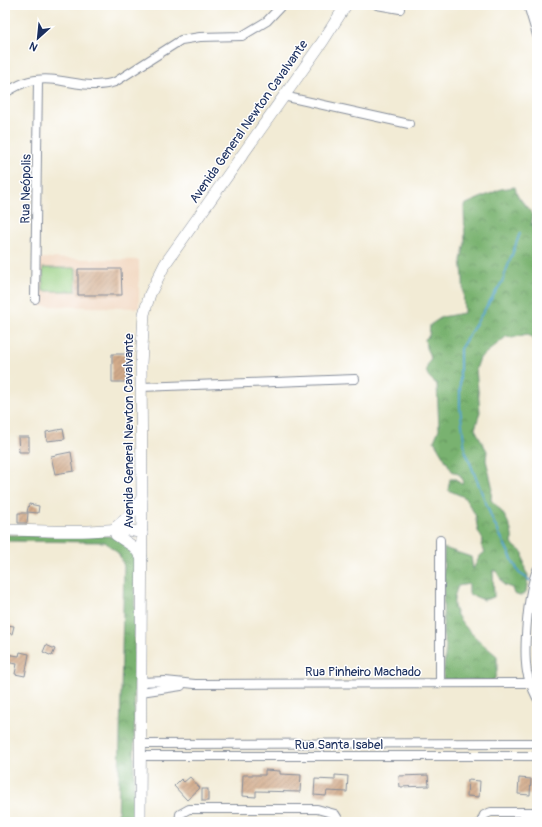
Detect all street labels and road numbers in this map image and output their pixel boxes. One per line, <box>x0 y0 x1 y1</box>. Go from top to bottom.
street label: Avenida General Newton Cavalvante <box>186 36 312 206</box>
street label: Rua Neópolis <box>17 154 35 224</box>
street label: Avenida General Newton Cavalvante <box>121 333 137 529</box>
street label: Rua Pinheiro Machado <box>305 664 421 680</box>
street label: Rua Santa Isabel <box>295 737 383 753</box>

